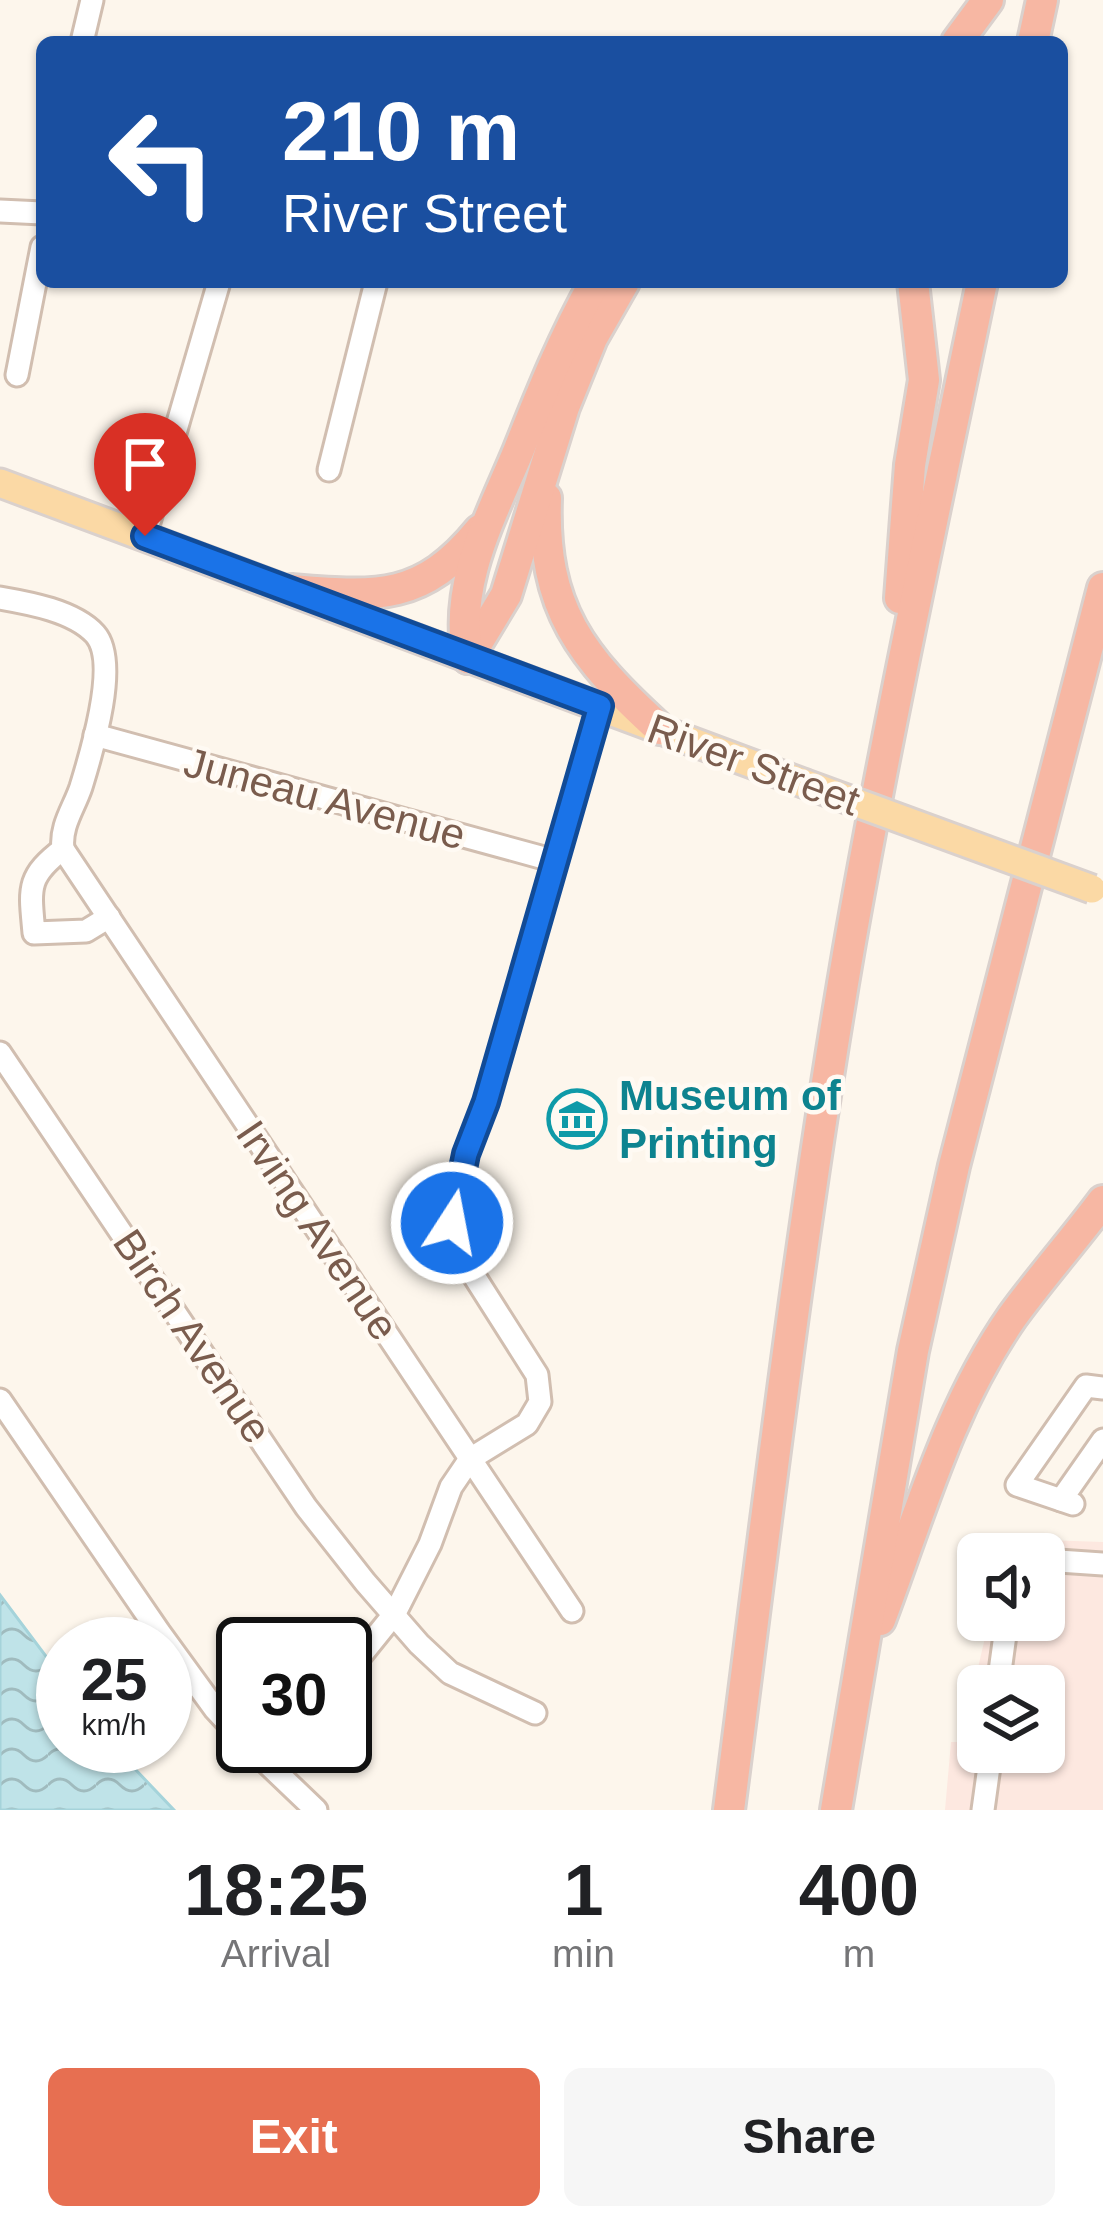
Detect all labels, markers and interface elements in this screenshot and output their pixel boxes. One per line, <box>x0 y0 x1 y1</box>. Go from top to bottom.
icon: left <box>84 84 240 240</box>
text: 210 m <box>282 84 520 178</box>
text: River Street <box>282 183 567 243</box>
pin <box>94 413 196 536</box>
icon: arrive <box>112 431 178 497</box>
street label: River Street <box>642 704 866 825</box>
street label: Juneau Avenue <box>179 738 470 859</box>
place label: Museum of Printing <box>619 1072 842 1167</box>
museum icon: Museum of Printing <box>546 1088 608 1150</box>
street label: Irving Avenue <box>227 1112 408 1349</box>
position arrow <box>389 1160 515 1286</box>
street label: Birch Avenue <box>104 1221 281 1452</box>
map controls <box>957 1533 1065 1773</box>
button: sound <box>957 1533 1065 1641</box>
speed limit sign: 30 <box>216 1617 372 1773</box>
text: 25 <box>81 1646 147 1713</box>
button: layers <box>957 1665 1065 1773</box>
text: km/h <box>81 1708 147 1741</box>
text: 18:25 <box>184 1850 368 1930</box>
text: 1 <box>563 1850 604 1930</box>
text: 400 <box>799 1850 919 1930</box>
text: Arrival <box>221 1932 331 1975</box>
text: min <box>552 1932 615 1975</box>
text: m <box>843 1932 875 1975</box>
button: Exit <box>48 2068 540 2206</box>
button: Share <box>564 2068 1055 2206</box>

